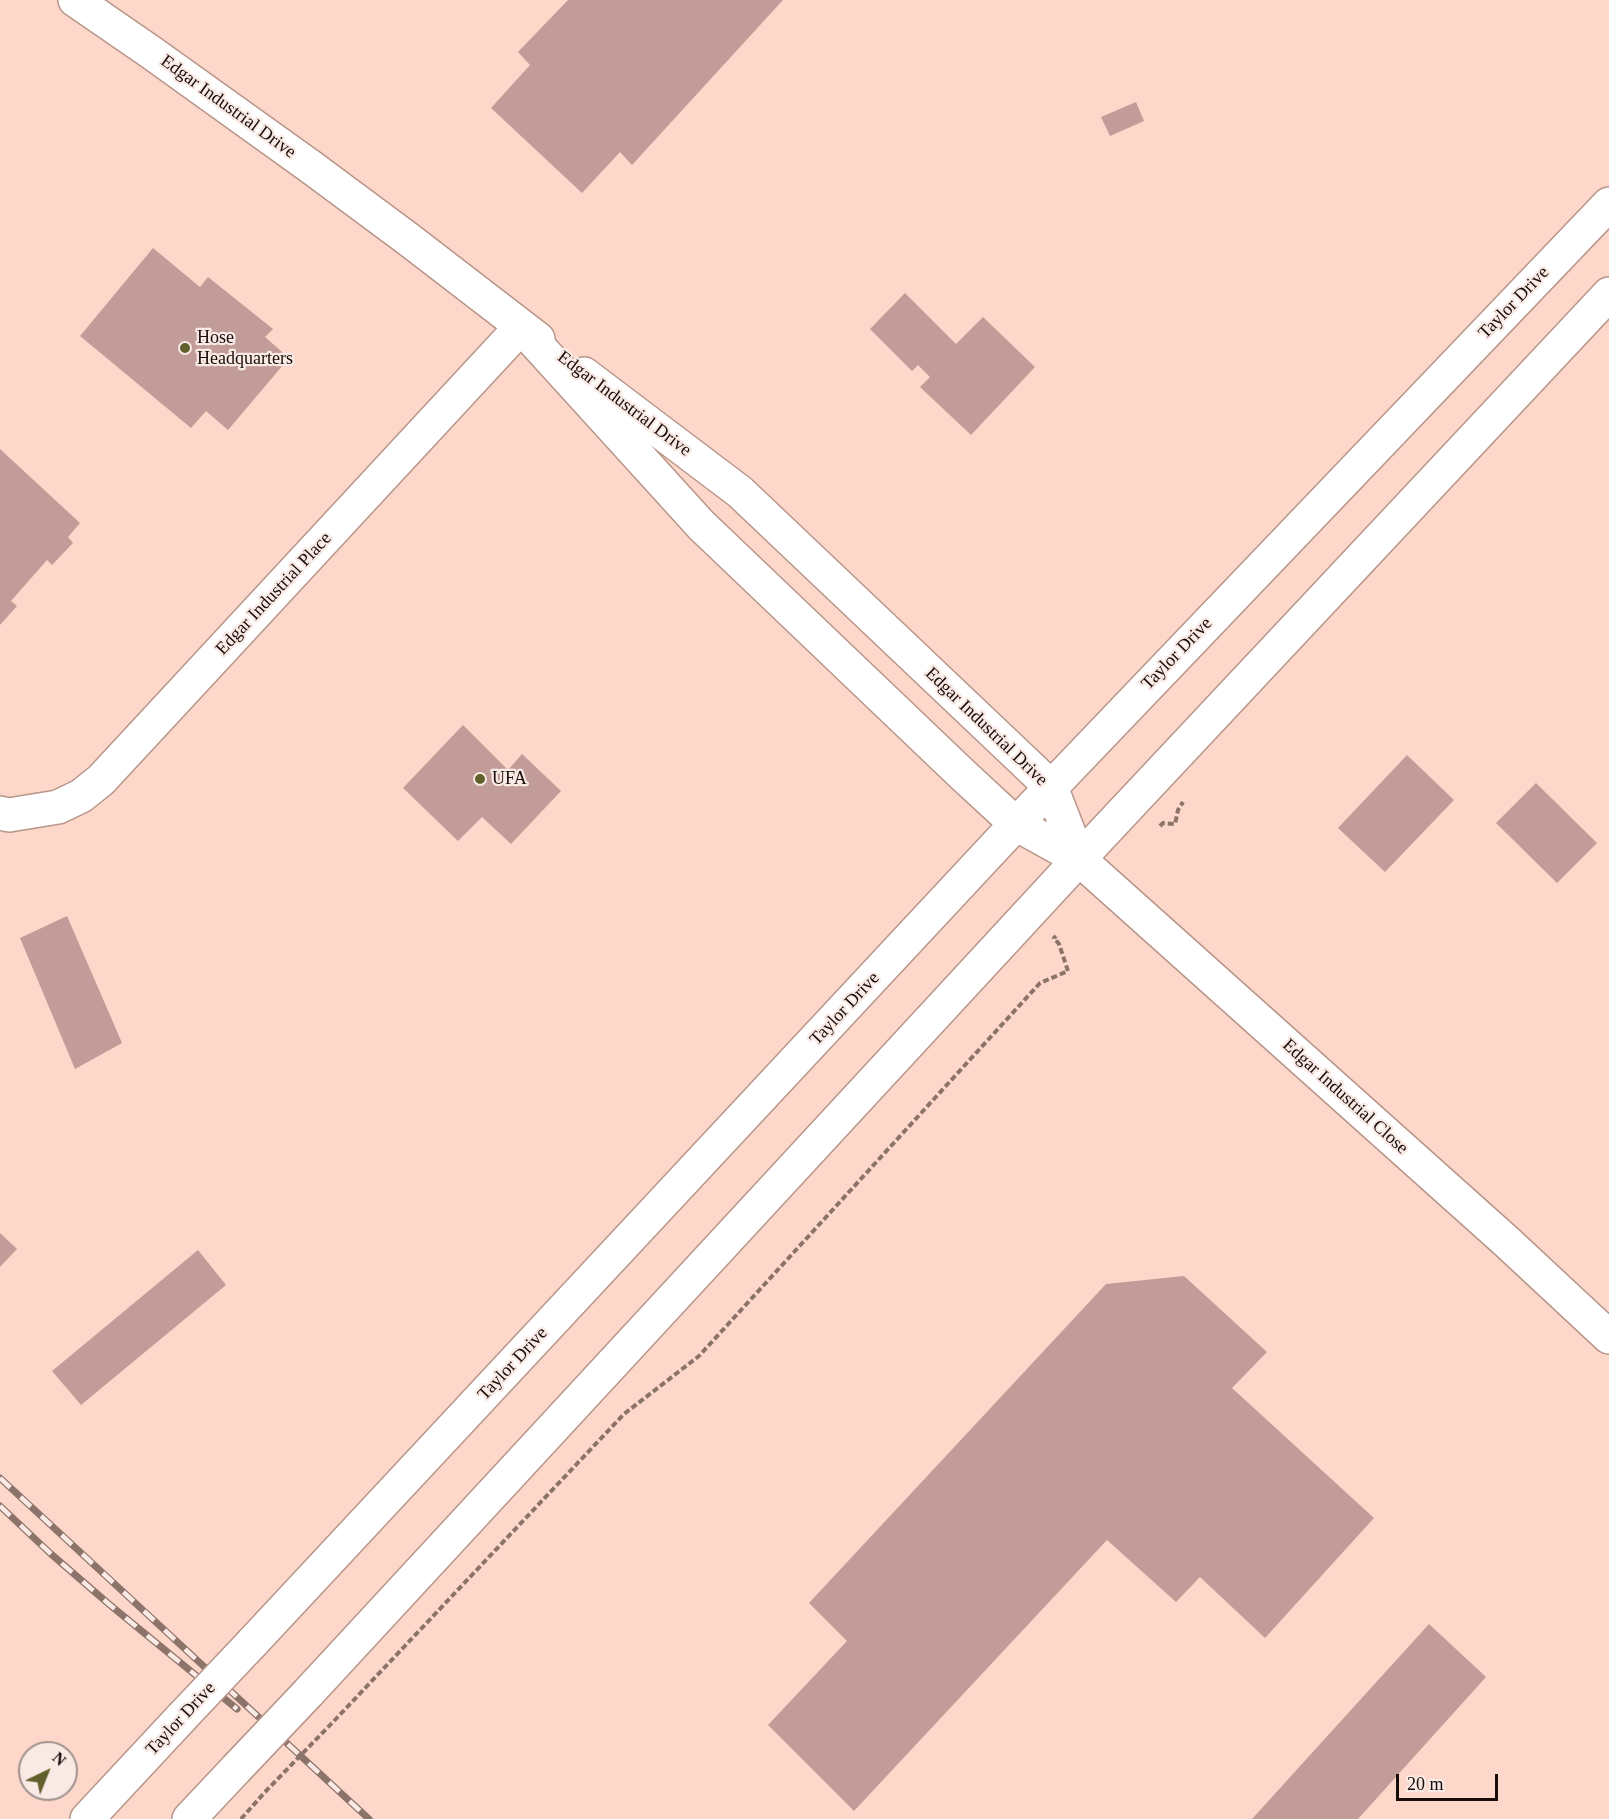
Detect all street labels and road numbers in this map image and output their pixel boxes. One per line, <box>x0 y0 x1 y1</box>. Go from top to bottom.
street label: Edgar Industrial Drive <box>156 51 300 163</box>
street label: Taylor Drive <box>1474 262 1554 344</box>
street label: Edgar Industrial Drive <box>553 347 695 461</box>
street label: Edgar Industrial Place <box>212 528 336 660</box>
street label: Taylor Drive <box>1137 613 1217 695</box>
street label: Edgar Industrial Drive <box>920 663 1052 791</box>
street label: Taylor Drive <box>806 968 884 1050</box>
street label: Edgar Industrial Close <box>1278 1035 1412 1159</box>
street label: Taylor Drive <box>474 1323 552 1405</box>
street label: Taylor Drive <box>142 1678 220 1760</box>

